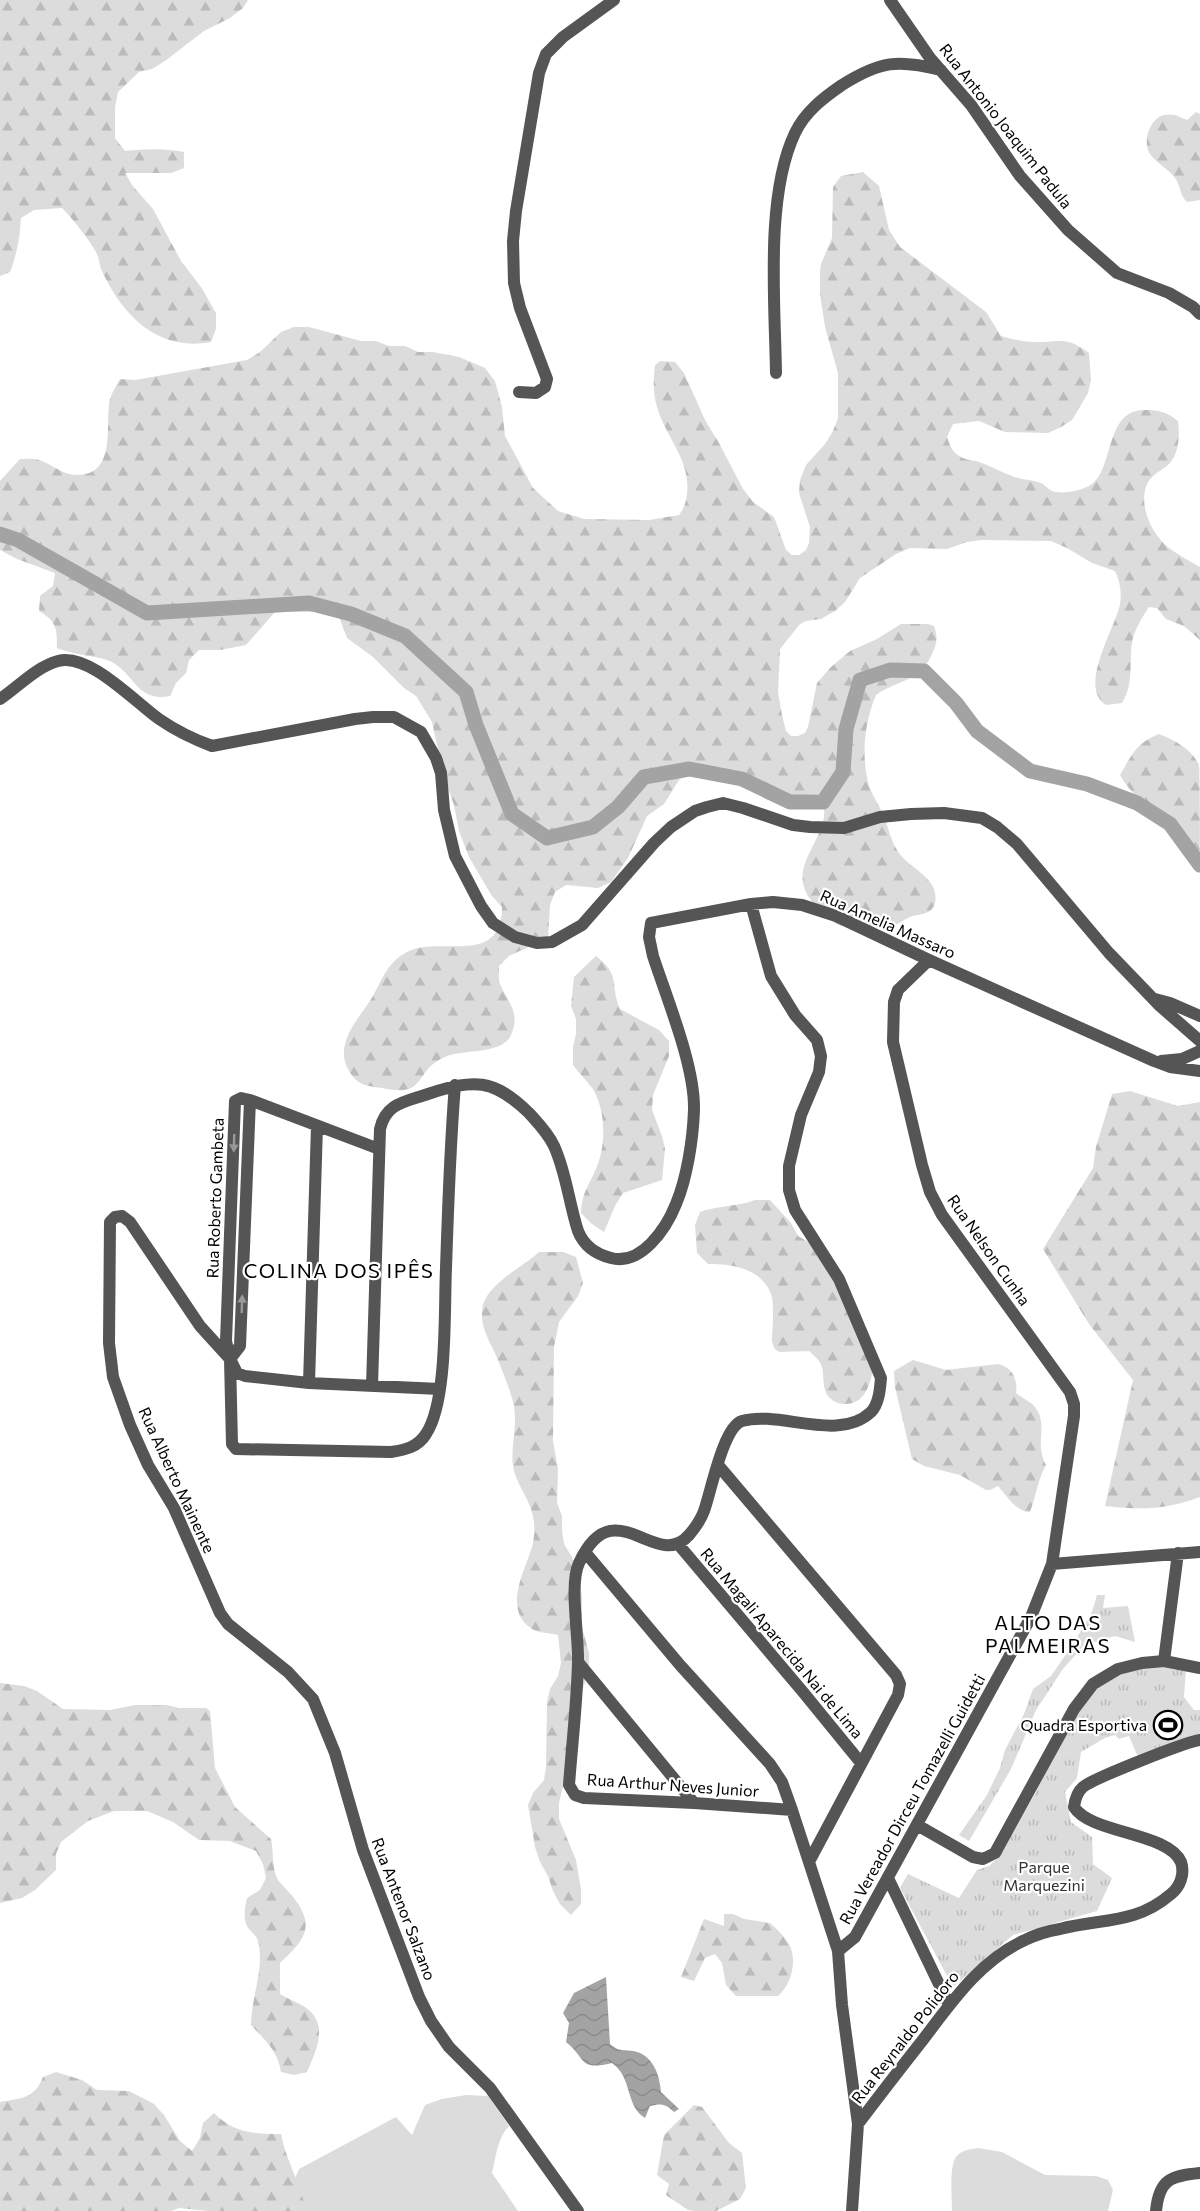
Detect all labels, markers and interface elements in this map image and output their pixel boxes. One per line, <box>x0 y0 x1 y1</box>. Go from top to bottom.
street label: Rua Antonio Joaquim Padula <box>936 39 1077 212</box>
street label: Rua Amelia Massaro <box>818 885 959 962</box>
street label: Rua Roberto Gambeta <box>202 1117 227 1279</box>
one-way arrow <box>229 1134 238 1153</box>
street label: Rua Nelson Cunha <box>944 1191 1035 1309</box>
district label: COLINA DOS IPÊS <box>244 1258 434 1282</box>
one-way arrow <box>237 1294 246 1313</box>
street label: Rua Alberto Mainente <box>135 1404 220 1556</box>
street label: Rua Magali Aparecida Nai de Lima <box>697 1544 868 1742</box>
district label: ALTO DAS PALMEIRAS <box>985 1610 1111 1657</box>
street label: Rua Vereador Dirceu Tomazelli Guidetti <box>835 1670 988 1927</box>
sports icon: Quadra Esportiva <box>1152 1709 1184 1741</box>
place label: Quadra Esportiva <box>1020 1715 1147 1734</box>
street label: Rua Arthur Neves Junior <box>586 1769 760 1800</box>
street label: Rua Antenor Salzano <box>369 1835 440 1983</box>
park label: Parque Marquezini <box>1003 1857 1085 1894</box>
street label: Rua Reynaldo Polidoro <box>847 1967 962 2107</box>

